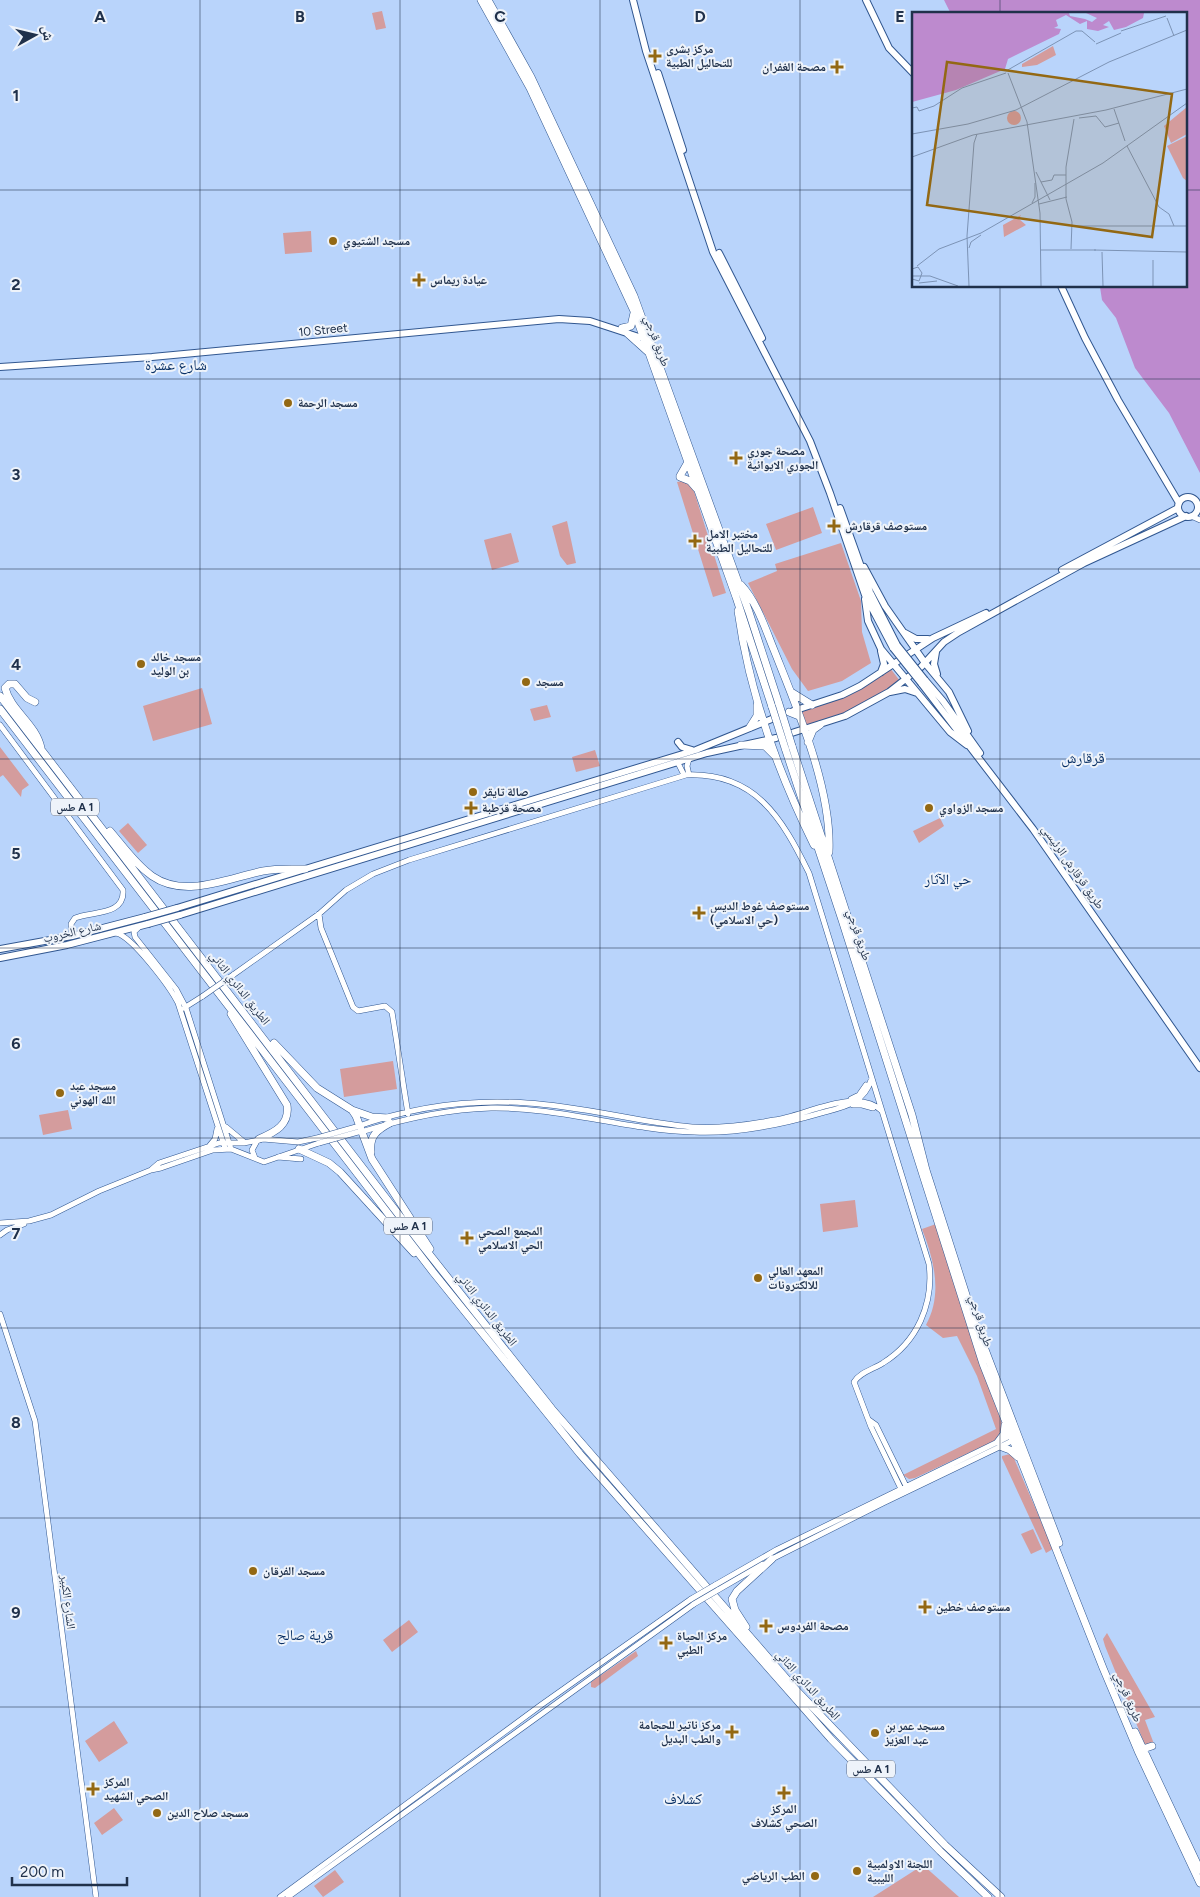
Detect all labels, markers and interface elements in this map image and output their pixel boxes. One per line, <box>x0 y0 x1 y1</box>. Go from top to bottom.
text: A <box>94 7 106 26</box>
text: B <box>295 7 305 26</box>
text: C <box>494 7 506 26</box>
text: D <box>694 7 706 26</box>
text: E <box>895 7 905 26</box>
north arrow <box>10 10 60 60</box>
inset map <box>912 12 1188 288</box>
text: ش <box>38 25 57 42</box>
place label: مركز بشرى للتحاليل الطبية <box>666 42 732 71</box>
marker: مركز بشرى للتحاليل الطبية <box>648 49 662 63</box>
place label: مصحة الغفران <box>762 60 826 75</box>
marker: مصحة الغفران <box>830 60 844 74</box>
text: 1 <box>13 86 19 105</box>
place label: مسجد الشتيوي <box>343 234 410 251</box>
marker: مسجد الشتيوي <box>327 235 339 247</box>
marker: عيادة ريماس <box>412 273 426 287</box>
place label: عيادة ريماس <box>430 273 487 288</box>
text: 2 <box>11 275 21 294</box>
street label: طريق قرجي <box>638 314 673 370</box>
street label: 10 Street <box>298 320 349 340</box>
district label: شارع عشرة <box>145 356 207 375</box>
place label: مسجد الرحمة <box>298 396 358 410</box>
marker: مسجد الرحمة <box>282 397 294 409</box>
place label: مصحة جوري الجوري الايوائية <box>747 444 818 475</box>
marker: مصحة جوري الجوري الايوائية <box>729 451 743 465</box>
text: 3 <box>12 465 21 484</box>
marker: مستوصف قرقارش <box>827 519 841 533</box>
place label: مستوصف قرقارش <box>845 519 928 534</box>
place label: مختبر الامل للتحاليل الطبية <box>706 527 772 556</box>
marker: مختبر الامل للتحاليل الطبية <box>688 534 702 548</box>
place label: مسجد خالد بن الوليد <box>151 650 202 679</box>
text: 4 <box>11 655 21 674</box>
marker: مسجد خالد بن الوليد <box>135 658 147 670</box>
place label: مسجد <box>536 675 564 689</box>
marker: مسجد <box>520 676 532 688</box>
district label: قرقارش <box>1061 749 1105 768</box>
place label: صالة تايقر <box>482 785 528 799</box>
marker: صالة تايقر <box>467 786 479 798</box>
road number: طس A 1 <box>51 799 99 816</box>
marker: مصحة قرطبة <box>464 801 478 815</box>
place label: مصحة قرطبة <box>482 801 542 815</box>
place label: مسجد الزواوي <box>939 801 1004 818</box>
marker: مسجد الزواوي <box>923 802 935 814</box>
street label: طريق قرقارش الرئيسي <box>1036 822 1107 914</box>
text: 5 <box>11 844 21 863</box>
district label: حي الآثار <box>924 871 971 890</box>
place label: مستوصف غوط الديس (حي الاسلامي) <box>710 899 810 930</box>
marker: مستوصف غوط الديس (حي الاسلامي) <box>692 906 706 920</box>
street label: طريق قرجي <box>841 907 874 964</box>
street label: شارع الخروب <box>42 919 103 946</box>
street label: الطريق الدائري الثاني <box>205 948 273 1030</box>
text: 6 <box>11 1034 21 1053</box>
place label: مسجد عبد الله الهوني <box>70 1079 116 1110</box>
marker: مسجد عبد الله الهوني <box>54 1087 66 1099</box>
road number: طس A 1 <box>384 1218 432 1234</box>
text: 7 <box>12 1224 21 1243</box>
place label: المجمع الصحي الحي الاسلامي <box>478 1224 543 1255</box>
marker: المجمع الصحي الحي الاسلامي <box>460 1231 474 1245</box>
place label: المعهد العالي للالكترونات <box>768 1264 824 1292</box>
street label: الطريق الدائري الثاني <box>452 1269 520 1351</box>
marker: المعهد العالي للالكترونات <box>752 1272 764 1284</box>
street label: طريق قرجي <box>964 1293 996 1350</box>
text: 8 <box>11 1413 21 1432</box>
place label: مسجد الفرقان <box>263 1564 325 1579</box>
marker: مسجد الفرقان <box>247 1565 259 1577</box>
street label: الشارع الكبير <box>57 1573 78 1630</box>
marker: مستوصف خطين <box>918 1600 932 1614</box>
place label: مستوصف خطين <box>936 1600 1011 1615</box>
text: 9 <box>11 1603 21 1622</box>
marker: مصحة الفردوس <box>759 1619 773 1633</box>
place label: مصحة الفردوس <box>777 1619 849 1634</box>
district label: قرية صالح <box>277 1626 333 1645</box>
place label: مركز الحياة الطبي <box>677 1629 727 1660</box>
marker: مركز الحياة الطبي <box>659 1636 673 1650</box>
street label: الطريق الدائري الثاني <box>771 1647 843 1725</box>
street label: طريق قرجي <box>1108 1670 1145 1726</box>
place label: مركز ناتير للحجامة والطب البديل <box>639 1718 721 1747</box>
place label: مسجد عمر بن عبد العزيز <box>884 1719 945 1747</box>
marker: مركز ناتير للحجامة والطب البديل <box>725 1725 739 1739</box>
marker: مسجد عمر بن عبد العزيز <box>869 1727 881 1739</box>
road number: طس A 1 <box>847 1760 895 1778</box>
place label: المركز الصحي الشهيد <box>103 1775 168 1806</box>
marker: المركز الصحي الشهيد <box>86 1782 100 1796</box>
marker: المركز الصحي كشلاف <box>777 1786 791 1800</box>
district label: كشلاف <box>664 1790 702 1808</box>
place label: المركز الصحي كشلاف <box>751 1802 817 1833</box>
place label: مسجد صلاح الدين <box>167 1806 249 1821</box>
marker: مسجد صلاح الدين <box>151 1807 163 1819</box>
scale bar <box>12 1854 128 1886</box>
place label: اللجنة الاولمبية الليبية <box>867 1857 933 1885</box>
text: 200 m <box>20 1863 64 1881</box>
marker: اللجنة الاولمبية الليبية <box>851 1865 863 1877</box>
place label: الطب الرياضي <box>742 1869 805 1886</box>
marker: الطب الرياضي <box>809 1870 821 1882</box>

